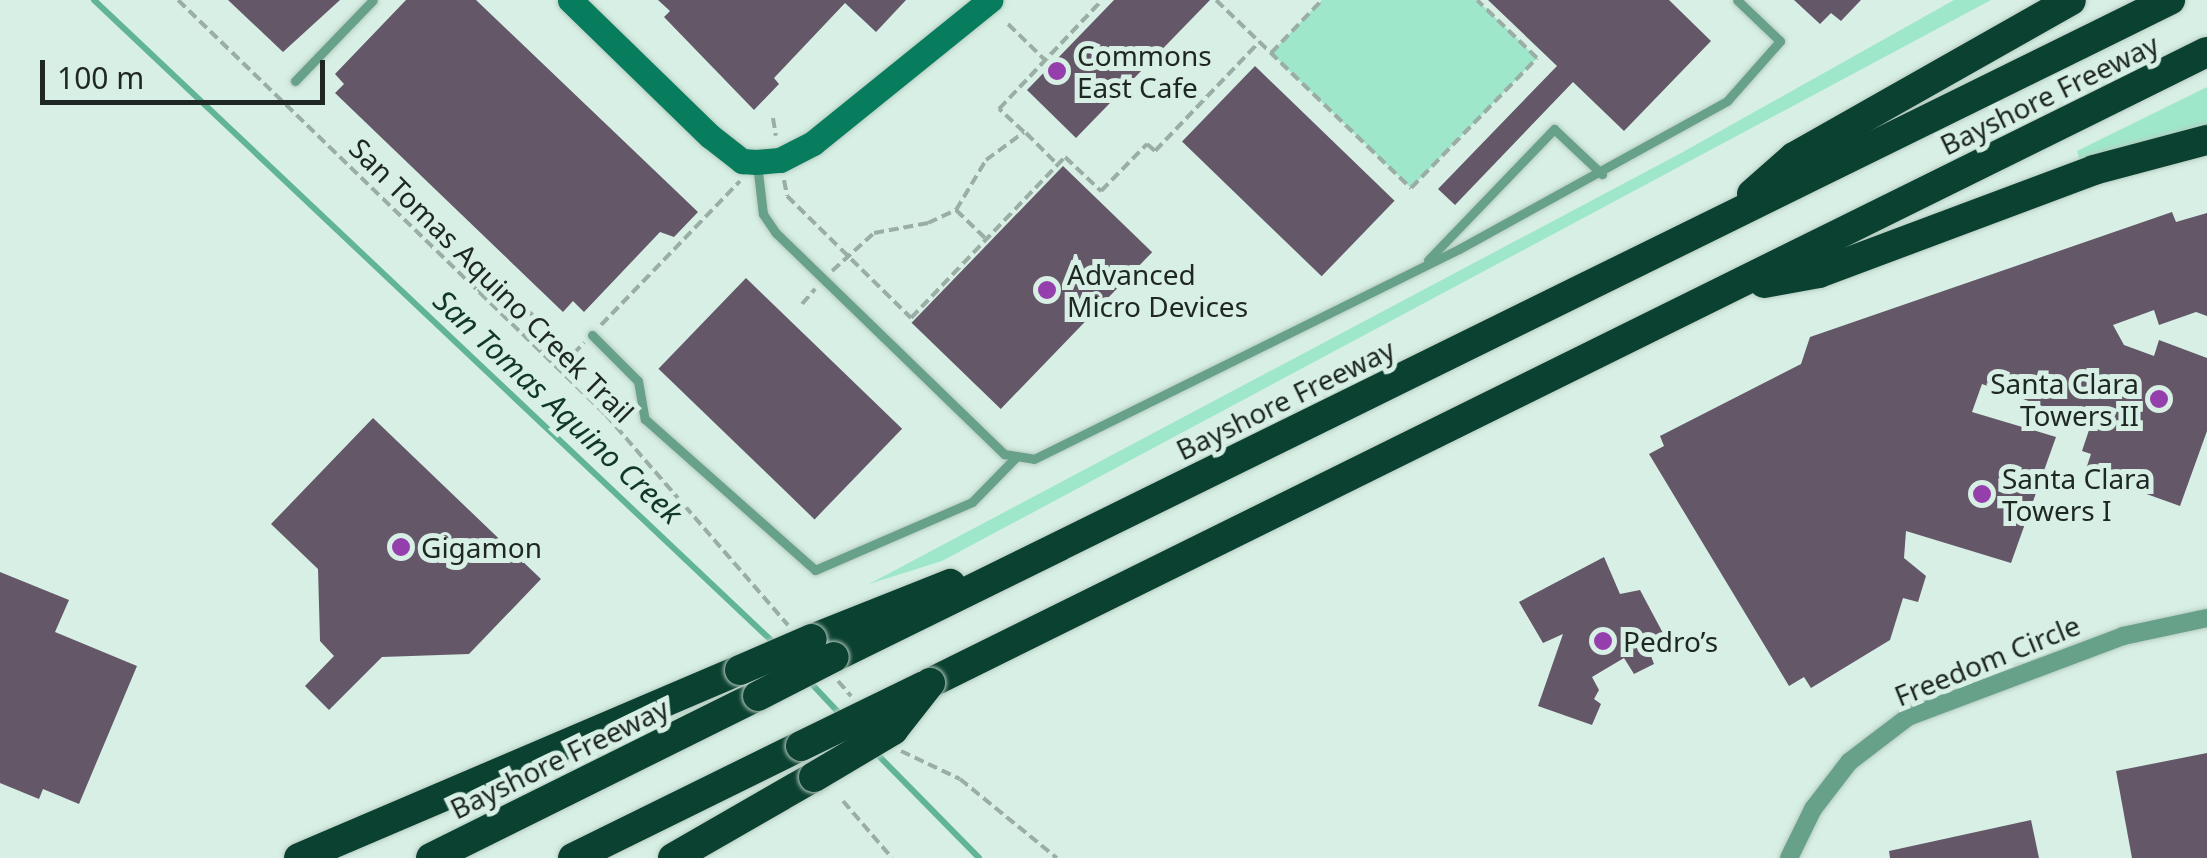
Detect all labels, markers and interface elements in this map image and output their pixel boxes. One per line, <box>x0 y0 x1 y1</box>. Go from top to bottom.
street label: Bayshore Freeway <box>1934 27 2164 161</box>
place label: Commons East Cafe <box>1077 38 1212 104</box>
scale bar <box>45 40 330 102</box>
text: 100 m <box>57 57 144 98</box>
marker: Commons East Cafe <box>1046 60 1068 82</box>
street label: San Tomas Aquino Creek Trail <box>343 131 641 429</box>
place label: Advanced Micro Devices <box>1067 257 1248 323</box>
marker: Advanced Micro Devices <box>1036 279 1058 301</box>
water label: San Tomas Aquino Creek <box>426 283 690 531</box>
street label: Bayshore Freeway <box>1170 332 1400 466</box>
place label: Santa Clara Towers II <box>1990 366 2139 432</box>
marker: Santa Clara Towers II <box>2148 388 2170 410</box>
place label: Santa Clara Towers I <box>2002 461 2151 527</box>
marker: Santa Clara Towers I <box>1971 483 1993 505</box>
place label: Gigamon <box>421 530 542 564</box>
marker: Gigamon <box>390 536 412 558</box>
street label: Freedom Circle <box>1889 608 2085 712</box>
place label: Pedro’s <box>1623 624 1718 658</box>
marker: Pedro’s <box>1592 630 1614 652</box>
street label: Bayshore Freeway <box>444 691 674 825</box>

